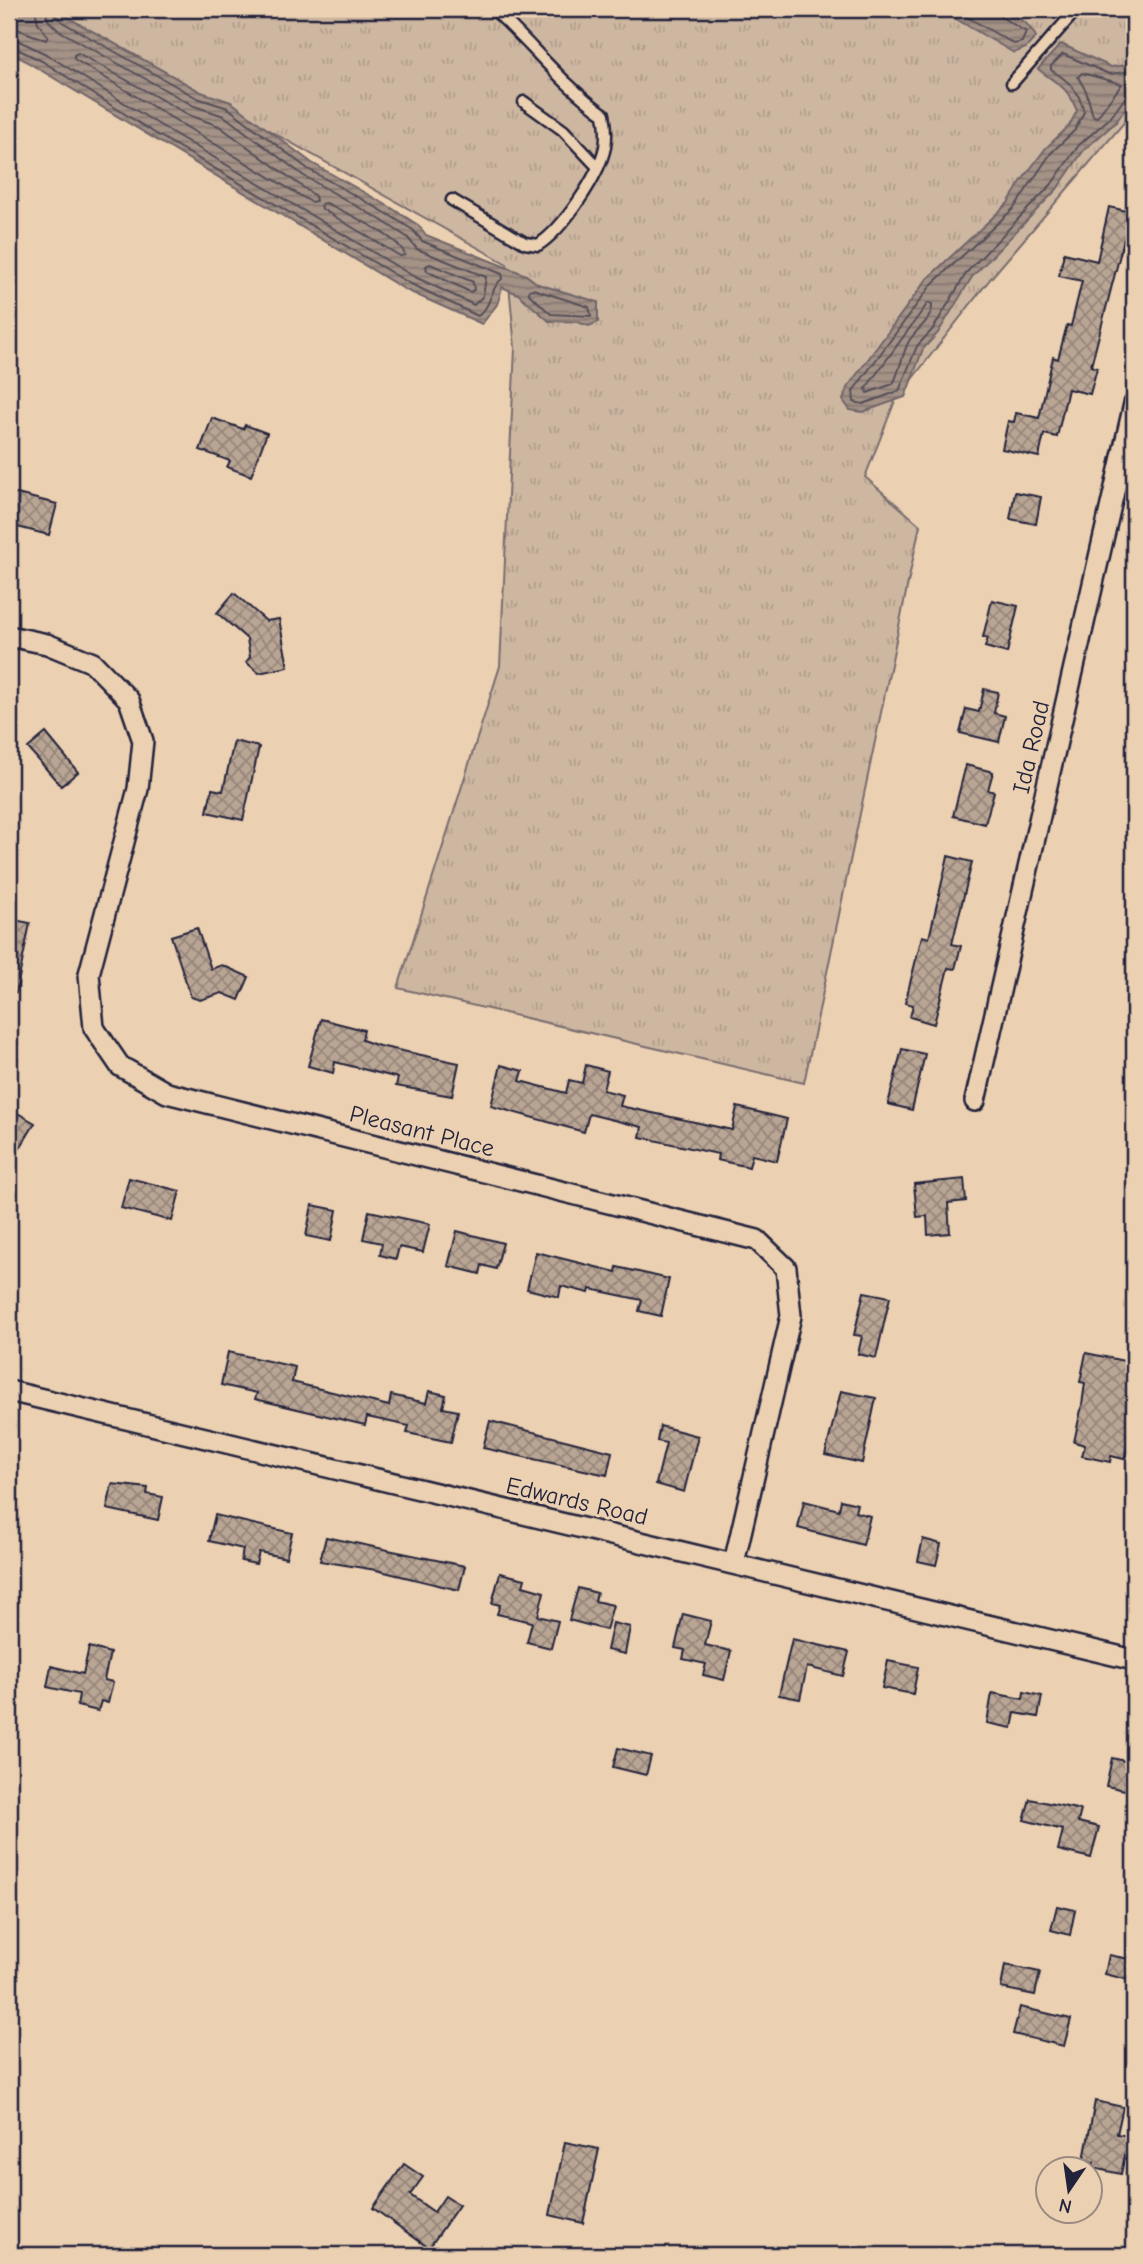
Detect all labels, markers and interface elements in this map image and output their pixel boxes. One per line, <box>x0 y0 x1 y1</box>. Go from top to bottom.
street label: Ida Road <box>1007 698 1055 796</box>
street label: Pleasant Place <box>347 1099 497 1163</box>
street label: Edwards Road <box>503 1471 651 1531</box>
north arrow <box>1034 2156 1104 2226</box>
text: N <box>1057 2193 1074 2218</box>

